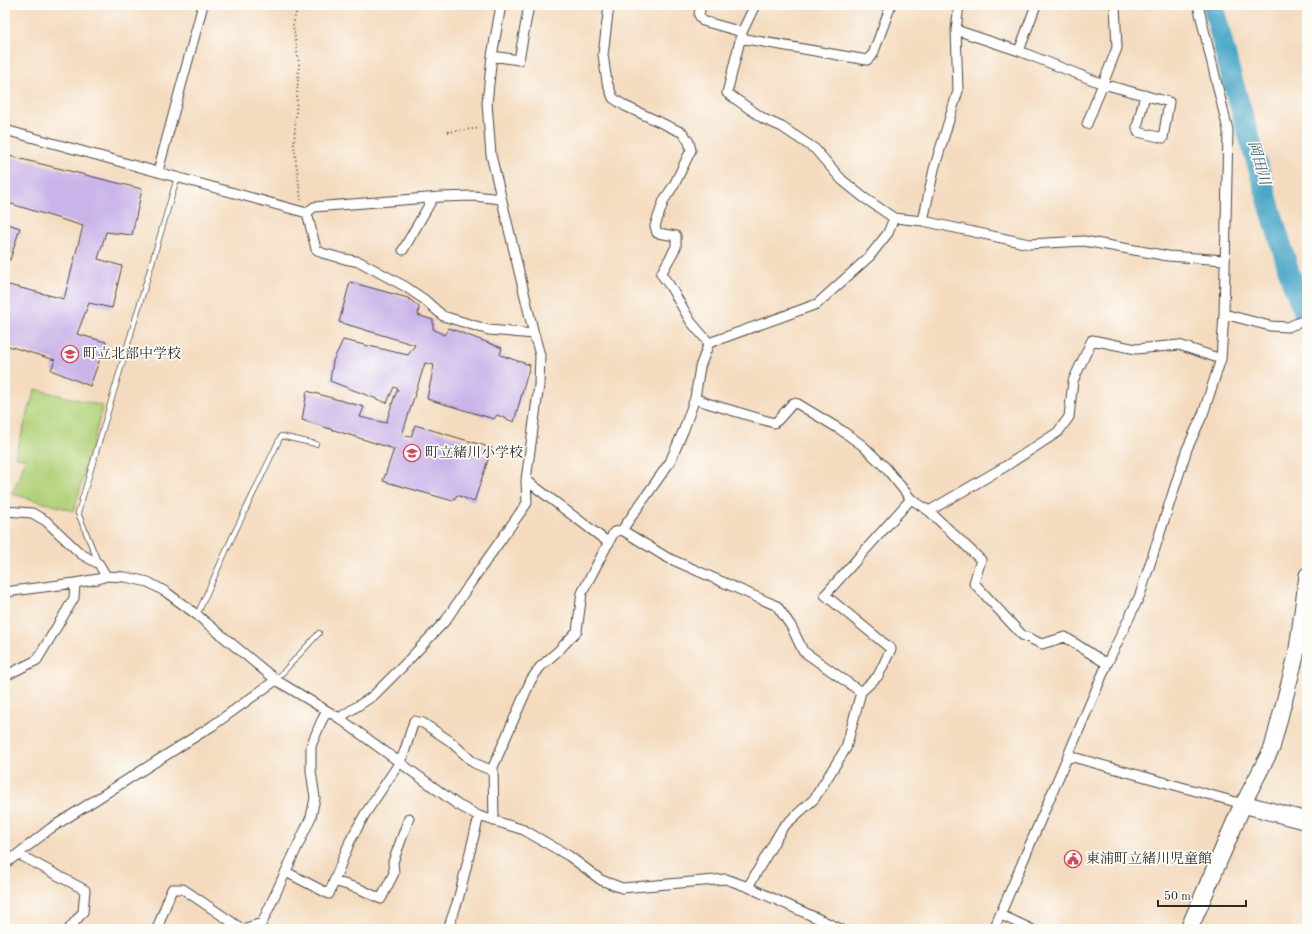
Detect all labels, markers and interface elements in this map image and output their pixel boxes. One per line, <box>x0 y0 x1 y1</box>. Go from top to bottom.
water label: 岡田川 <box>1245 139 1274 189</box>
school or university icon: 町立北部中学校 <box>60 344 80 364</box>
place label: 町立北部中学校 <box>83 346 181 361</box>
school or university icon: 町立緒川小学校 <box>402 443 422 463</box>
place label: 町立緒川小学校 <box>425 445 523 460</box>
public building icon: 東浦町立緒川児童館 <box>1063 849 1083 869</box>
place label: 東浦町立緒川児童館 <box>1086 851 1212 866</box>
scale bar <box>1158 882 1246 908</box>
text: 50 m <box>1164 890 1191 903</box>

